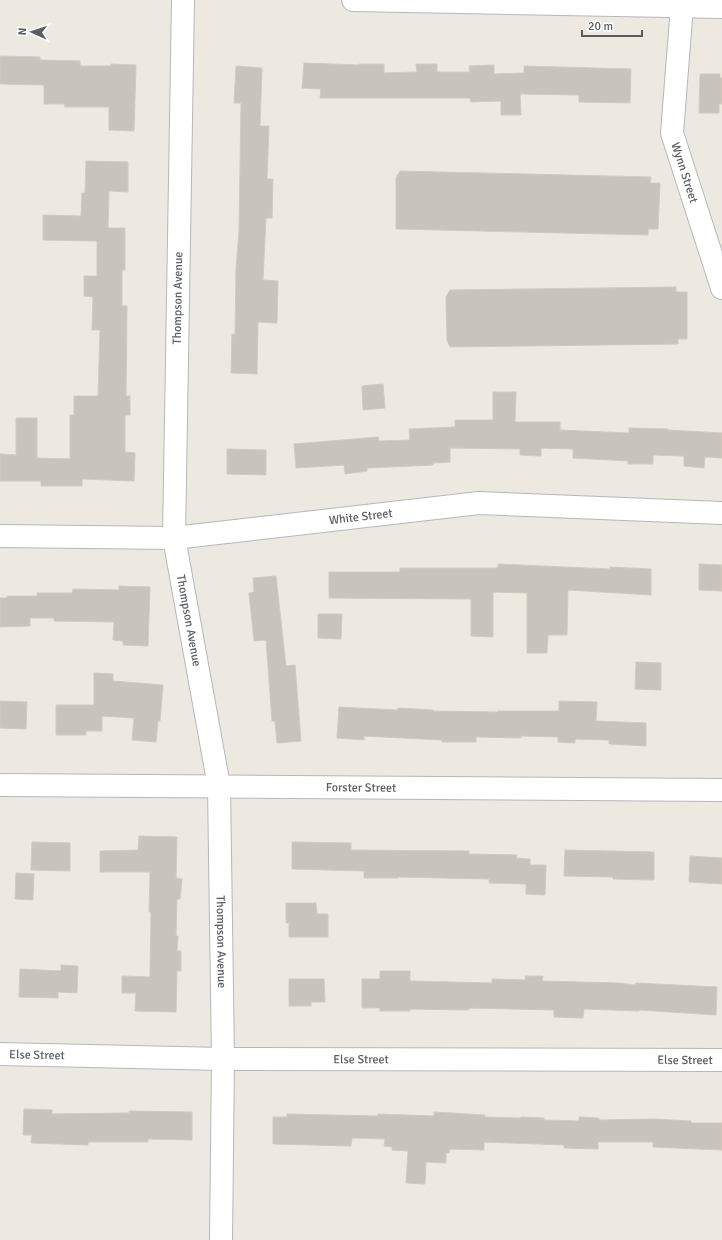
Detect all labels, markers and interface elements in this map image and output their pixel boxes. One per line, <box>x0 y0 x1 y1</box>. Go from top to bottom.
north arrow <box>12 12 52 52</box>
scale bar <box>582 12 642 38</box>
text: 20 m <box>588 19 613 34</box>
text: N <box>16 27 29 36</box>
street label: Wynn Street <box>668 140 702 205</box>
street label: Thompson Avenue <box>170 251 186 345</box>
street label: White Street <box>328 505 393 528</box>
street label: Thompson Avenue <box>173 574 205 668</box>
street label: Forster Street <box>326 780 396 795</box>
street label: Thompson Avenue <box>213 895 229 988</box>
street label: Else Street <box>9 1047 65 1063</box>
street label: Else Street <box>333 1052 389 1067</box>
street label: Else Street <box>657 1052 713 1067</box>

